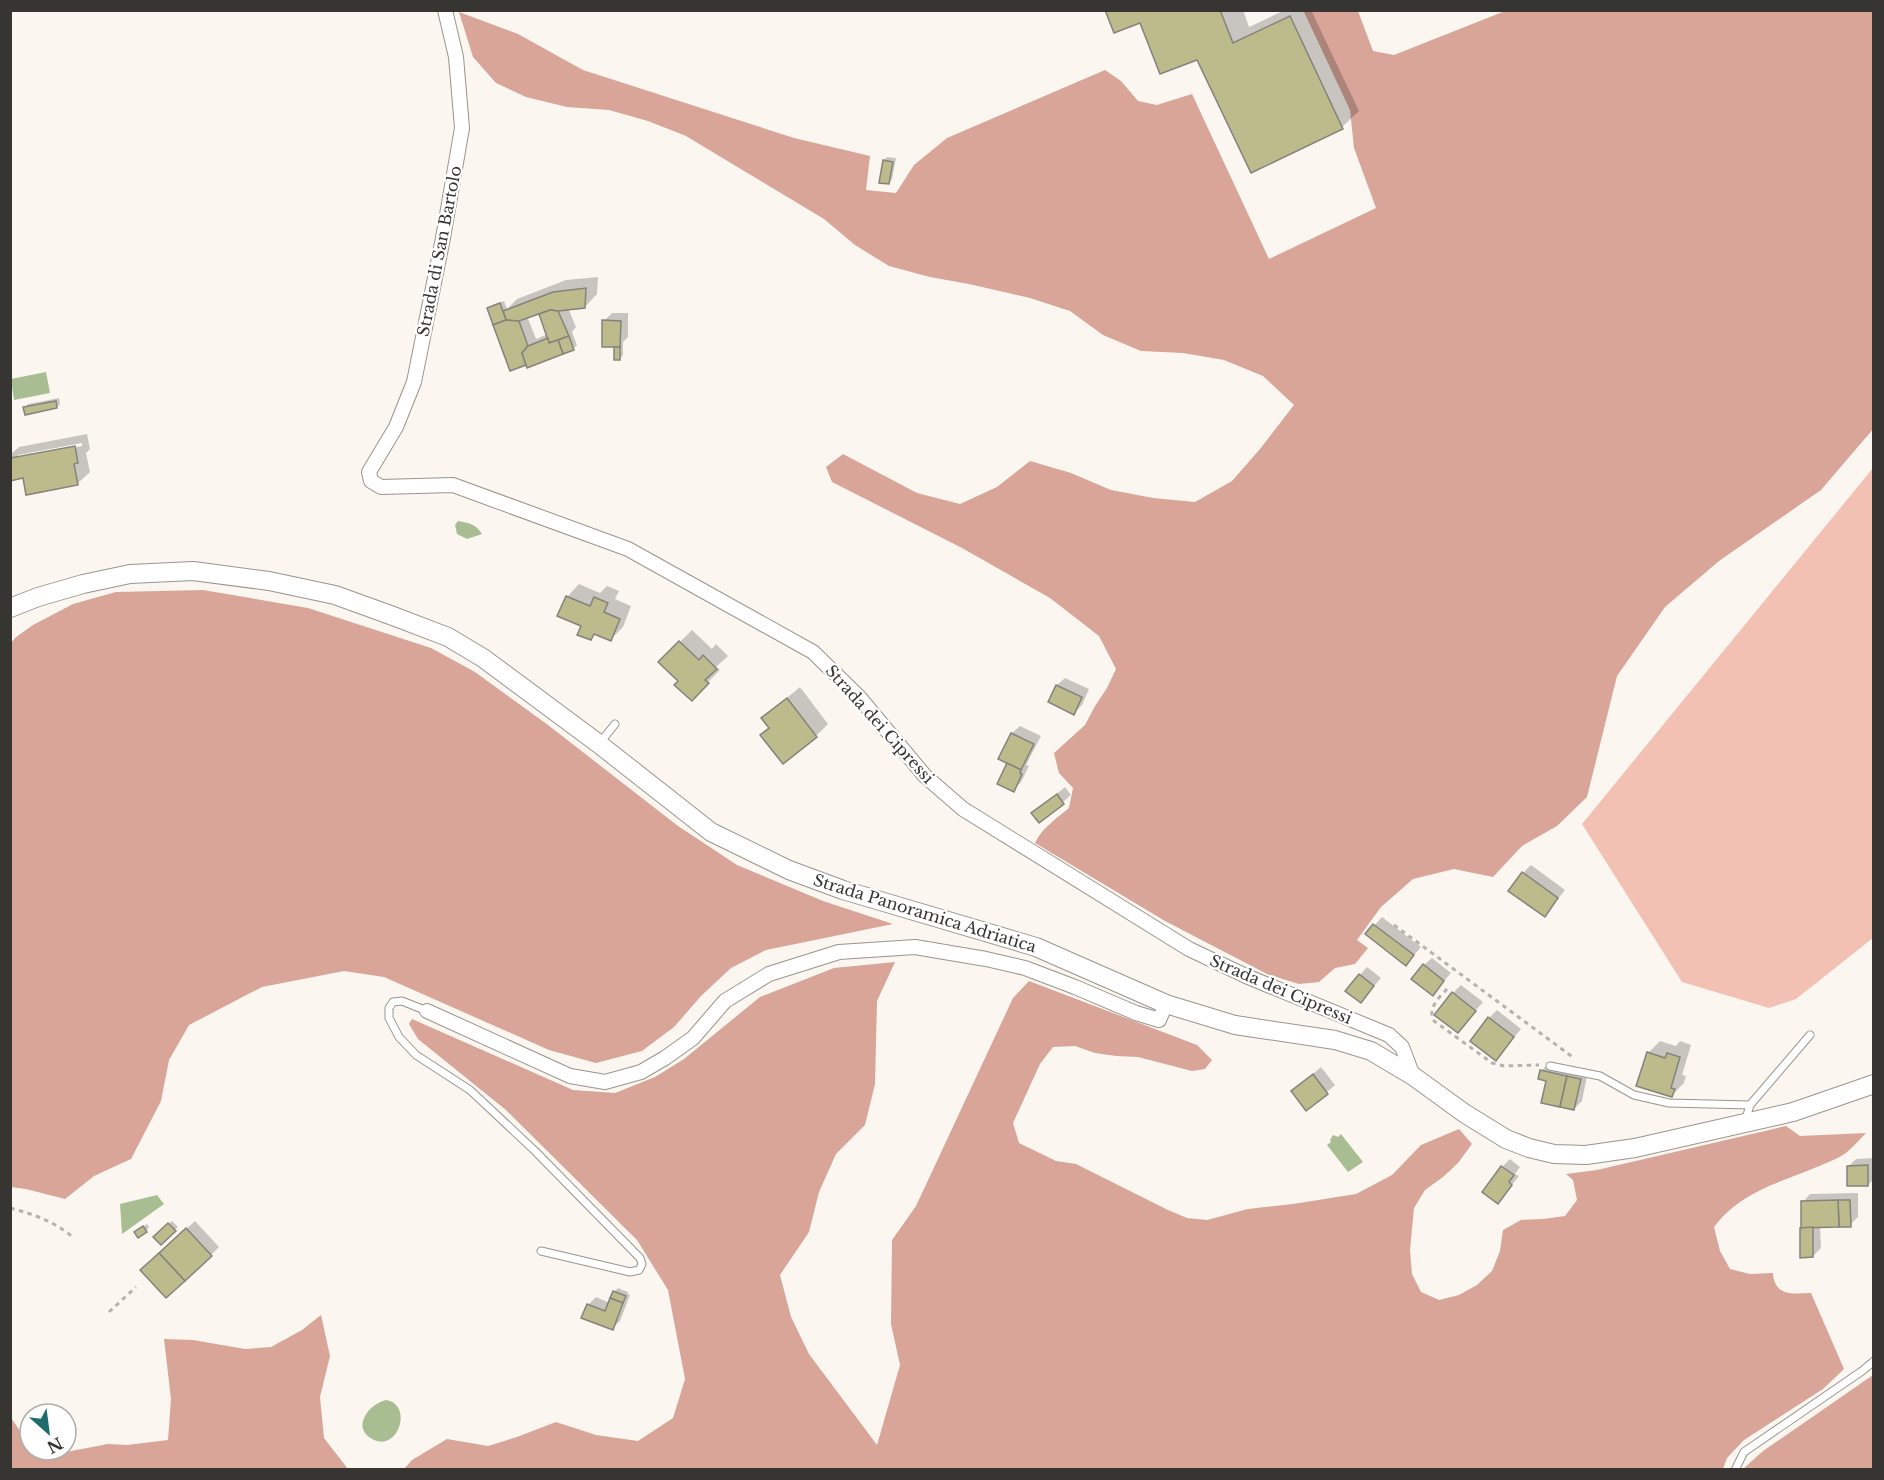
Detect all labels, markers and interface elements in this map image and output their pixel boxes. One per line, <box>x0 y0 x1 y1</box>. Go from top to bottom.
street label: Strada di San Bartolo <box>413 164 465 338</box>
street label: Strada dei Cipressi <box>822 661 939 788</box>
street label: Strada Panoramica Adriatica <box>811 869 1039 957</box>
street label: Strada dei Cipressi <box>1207 950 1356 1028</box>
north arrow <box>18 1402 78 1462</box>
text: N <box>44 1433 66 1458</box>

